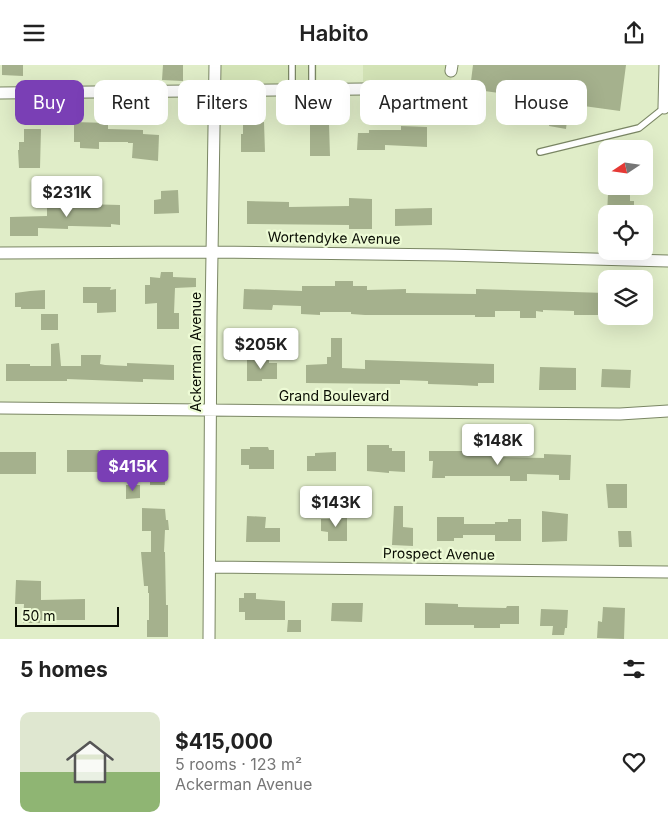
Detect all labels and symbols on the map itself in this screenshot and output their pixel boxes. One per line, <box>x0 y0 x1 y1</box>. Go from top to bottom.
north arrow <box>598 140 652 195</box>
pin: $231K <box>32 175 102 218</box>
street label: Wortendyke Avenue <box>267 228 401 247</box>
street label: Ackerman Avenue <box>187 292 204 412</box>
pin: $205K <box>226 327 296 370</box>
street label: Grand Boulevard <box>279 387 389 404</box>
pin: $148K <box>463 423 533 466</box>
pin: $415K <box>98 449 168 492</box>
pin: $143K <box>301 485 371 528</box>
street label: Prospect Avenue <box>383 544 495 563</box>
scale bar <box>15 604 119 627</box>

